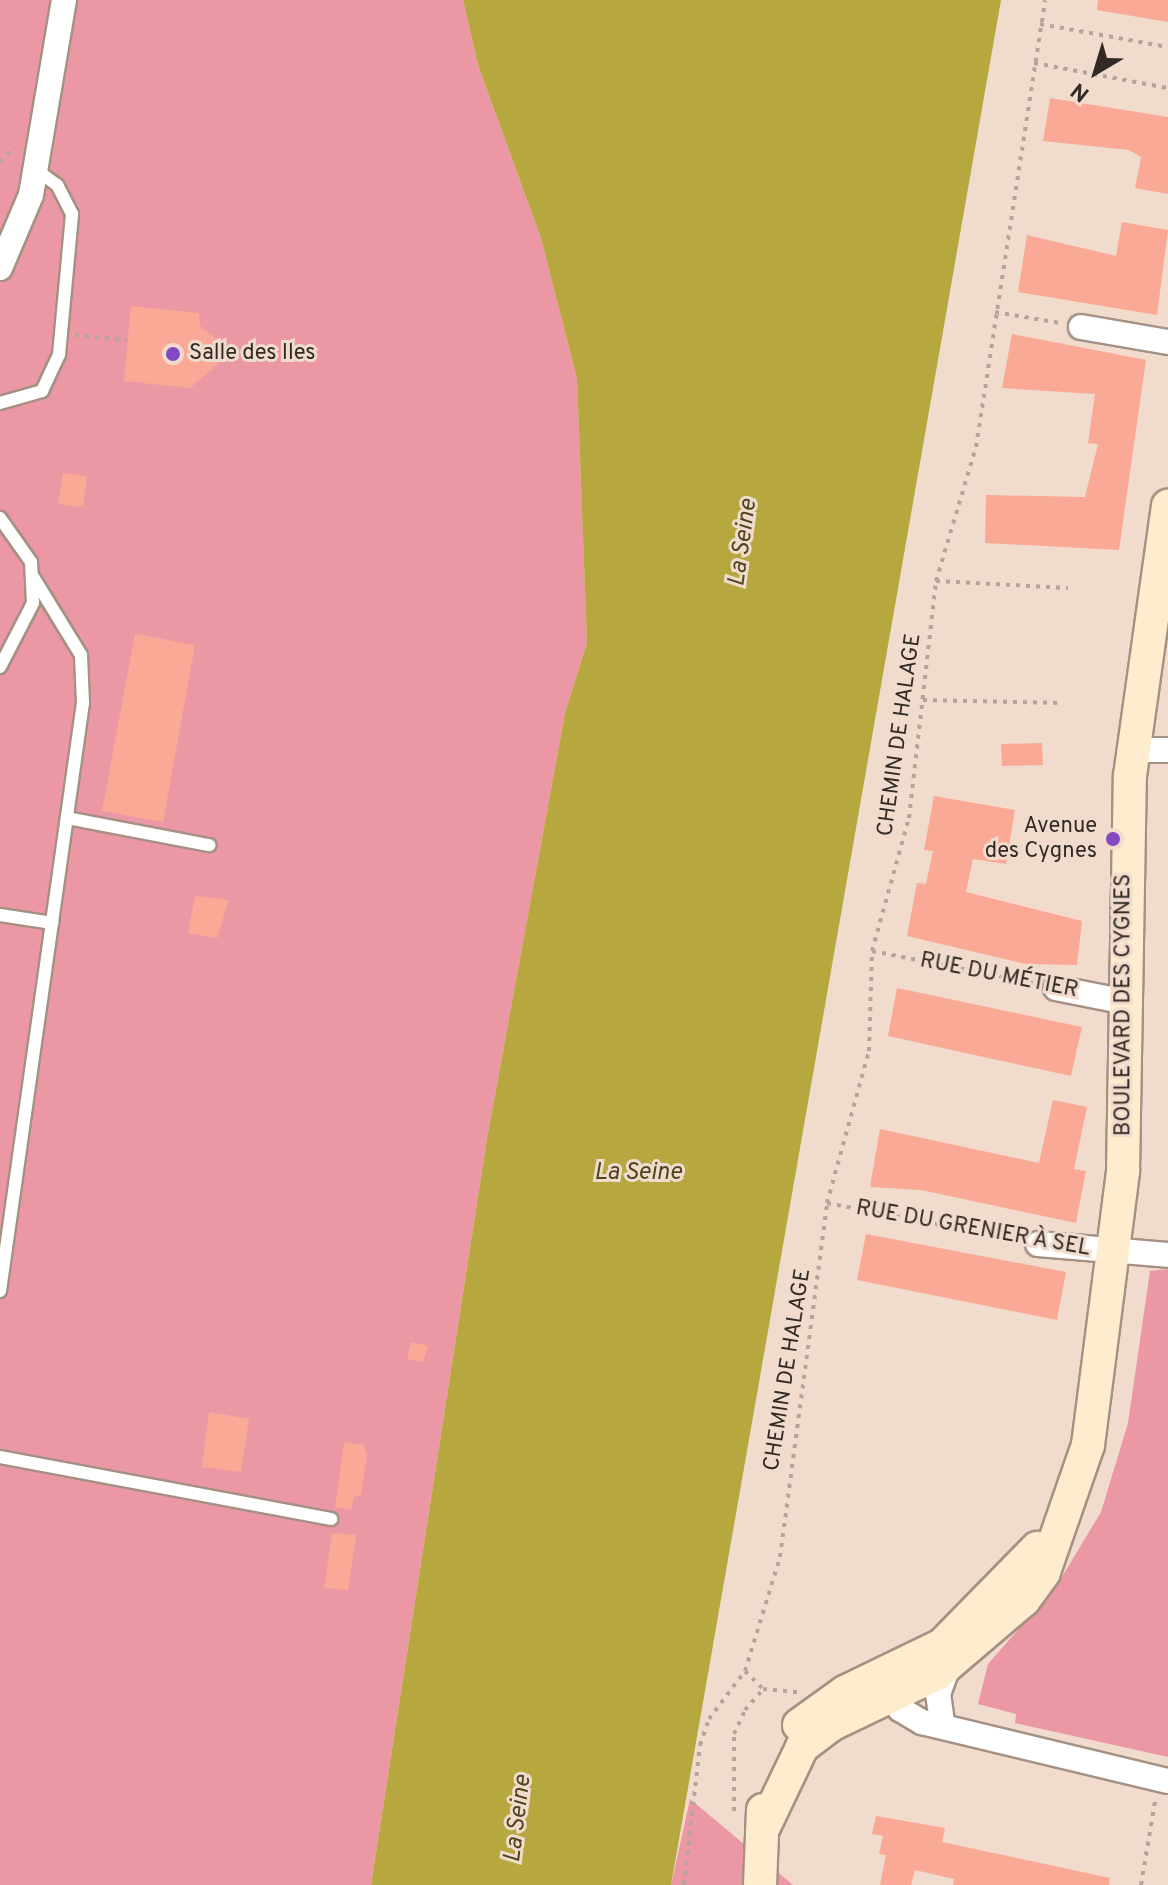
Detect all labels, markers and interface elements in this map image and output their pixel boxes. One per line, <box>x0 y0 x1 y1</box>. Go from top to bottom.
north arrow <box>1056 32 1136 112</box>
text: N <box>1066 76 1095 107</box>
place label: Salle des Iles <box>189 341 316 367</box>
marker: Salle des Iles <box>164 345 182 363</box>
water label: La Seine <box>724 497 764 589</box>
street label: CHEMIN DE HALAGE <box>873 632 927 838</box>
place label: Avenue des Cygnes <box>985 813 1097 864</box>
marker: Avenue des Cygnes <box>1104 830 1122 848</box>
street label: BOULEVARD DES CYGNES <box>1111 874 1137 1136</box>
street label: RUE DU MÉTIER <box>918 948 1080 1004</box>
water label: La Seine <box>594 1160 682 1188</box>
street label: RUE DU GRENIER À SEL <box>853 1195 1093 1263</box>
street label: CHEMIN DE HALAGE <box>759 1267 817 1473</box>
water label: La Seine <box>499 1774 539 1864</box>

